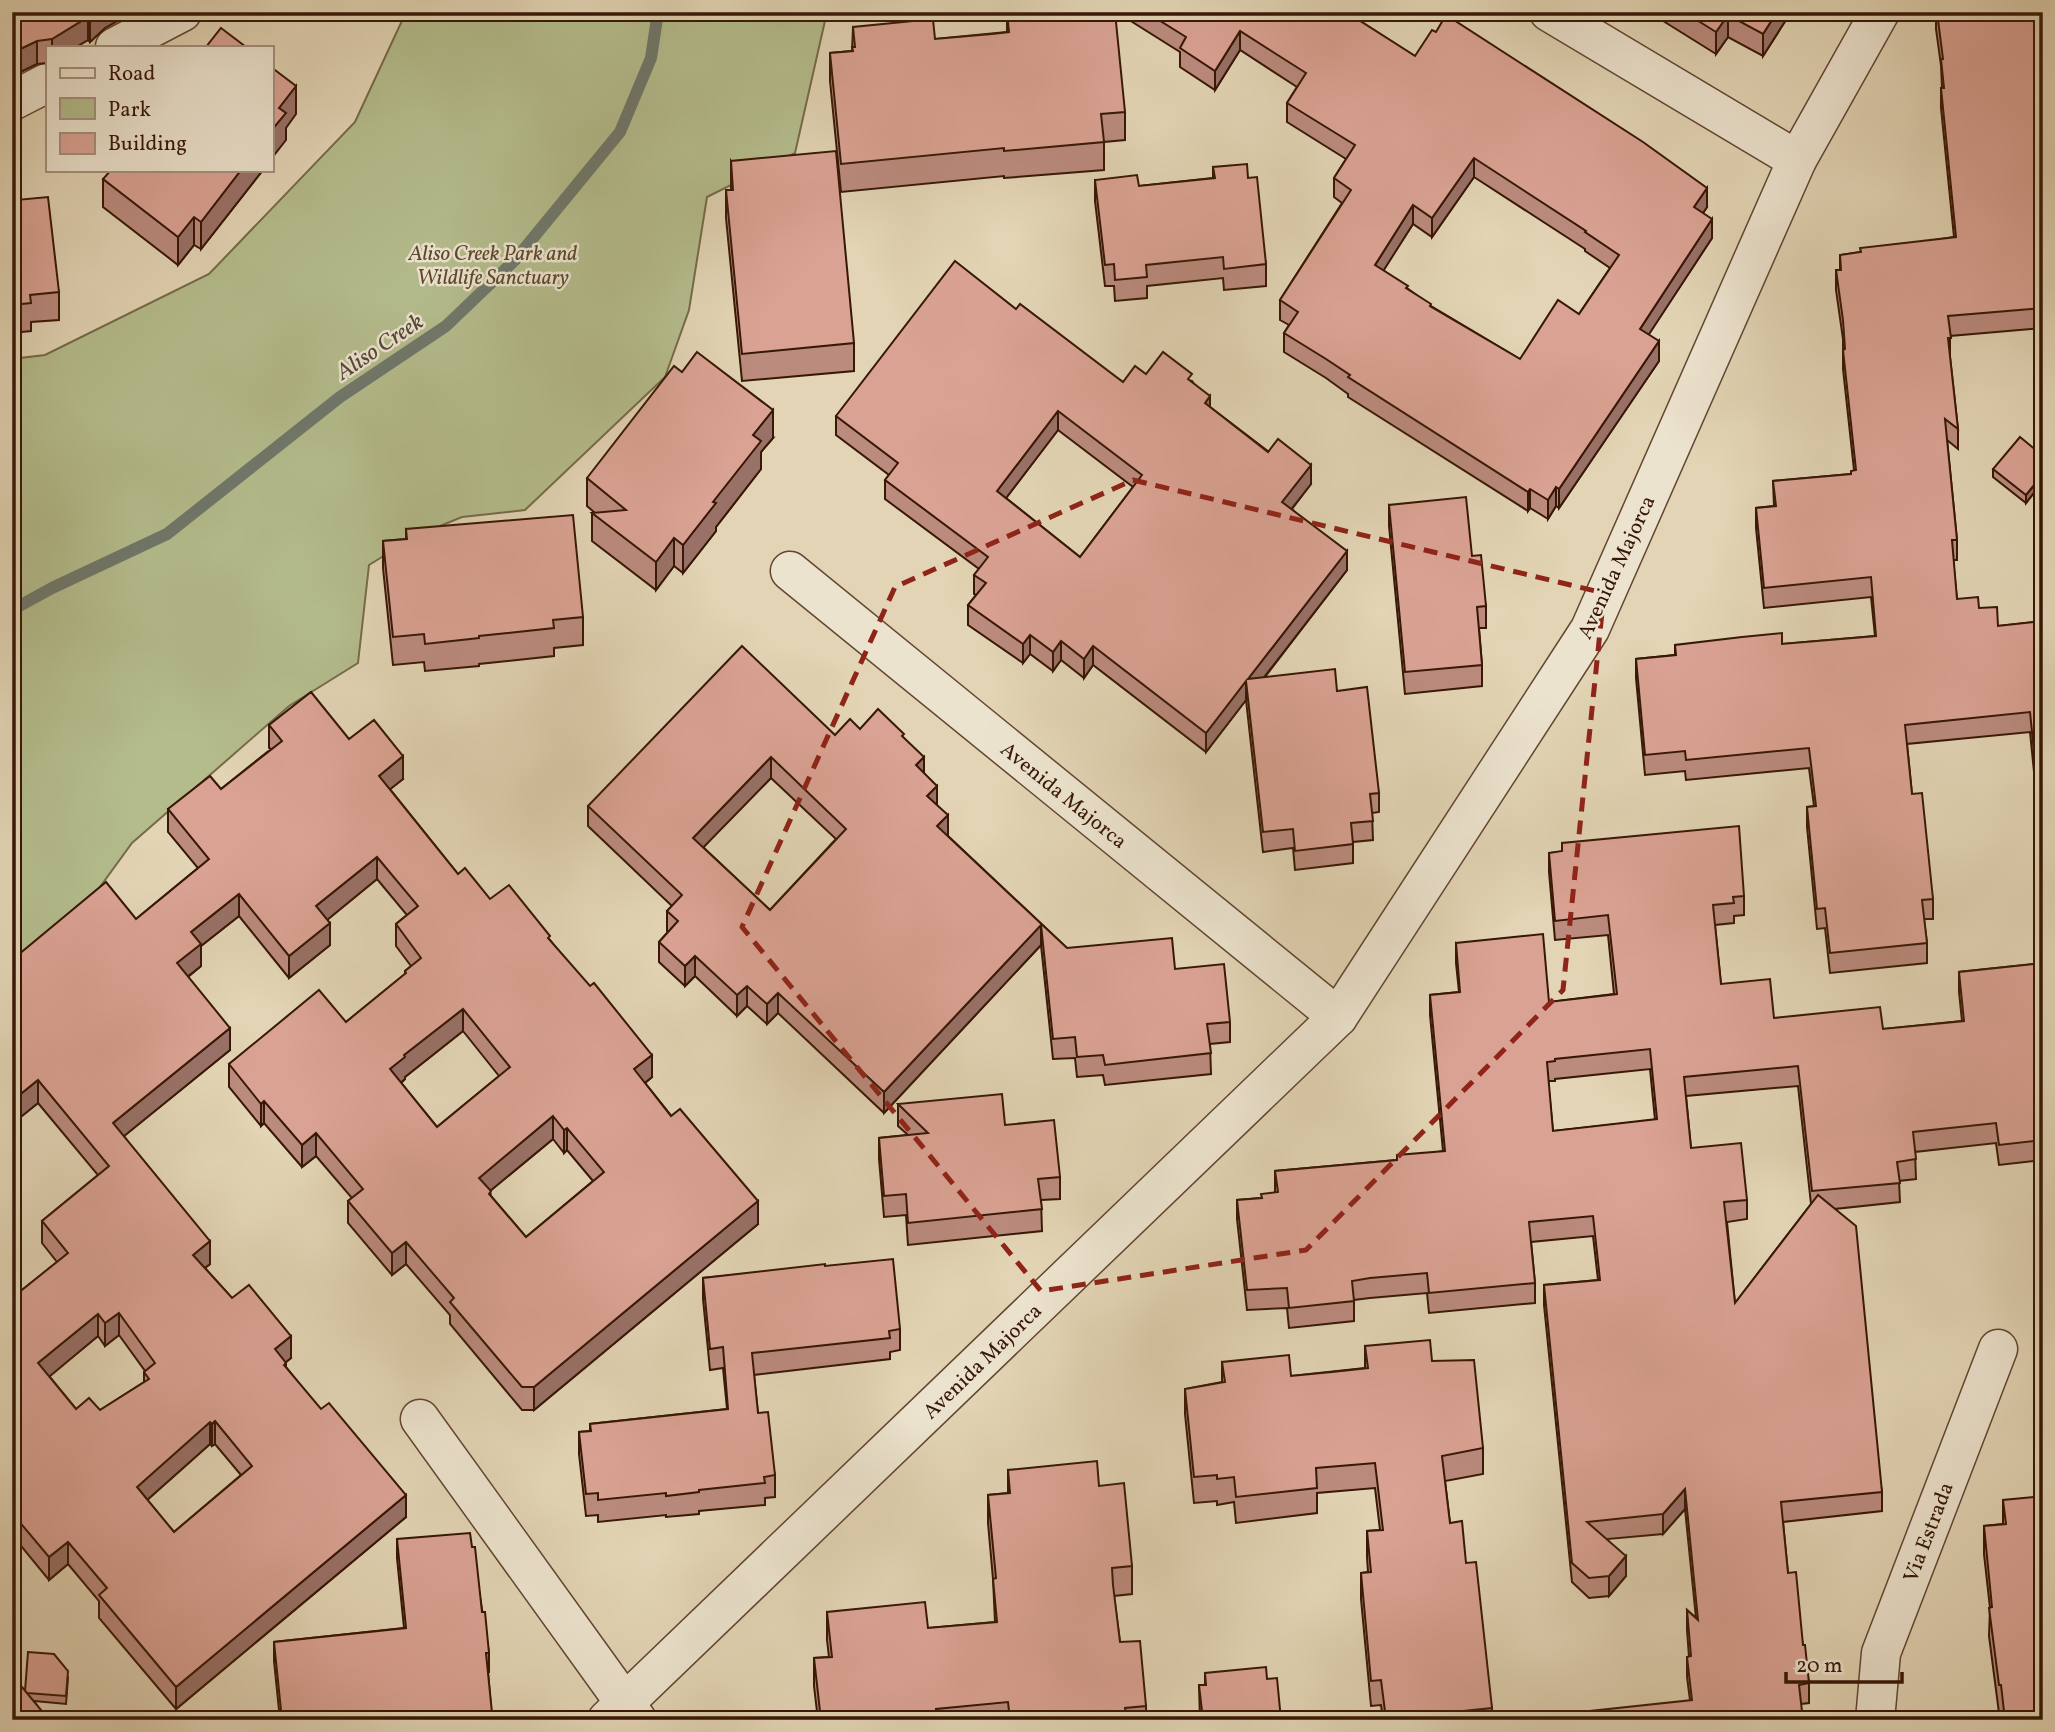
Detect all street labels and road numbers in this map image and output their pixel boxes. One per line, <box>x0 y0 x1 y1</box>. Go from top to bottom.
street label: Avenida Majorca <box>1571 491 1663 644</box>
street label: Avenida Majorca <box>994 736 1133 856</box>
street label: Avenida Majorca <box>917 1298 1049 1427</box>
street label: Via Estrada <box>1897 1478 1962 1587</box>

